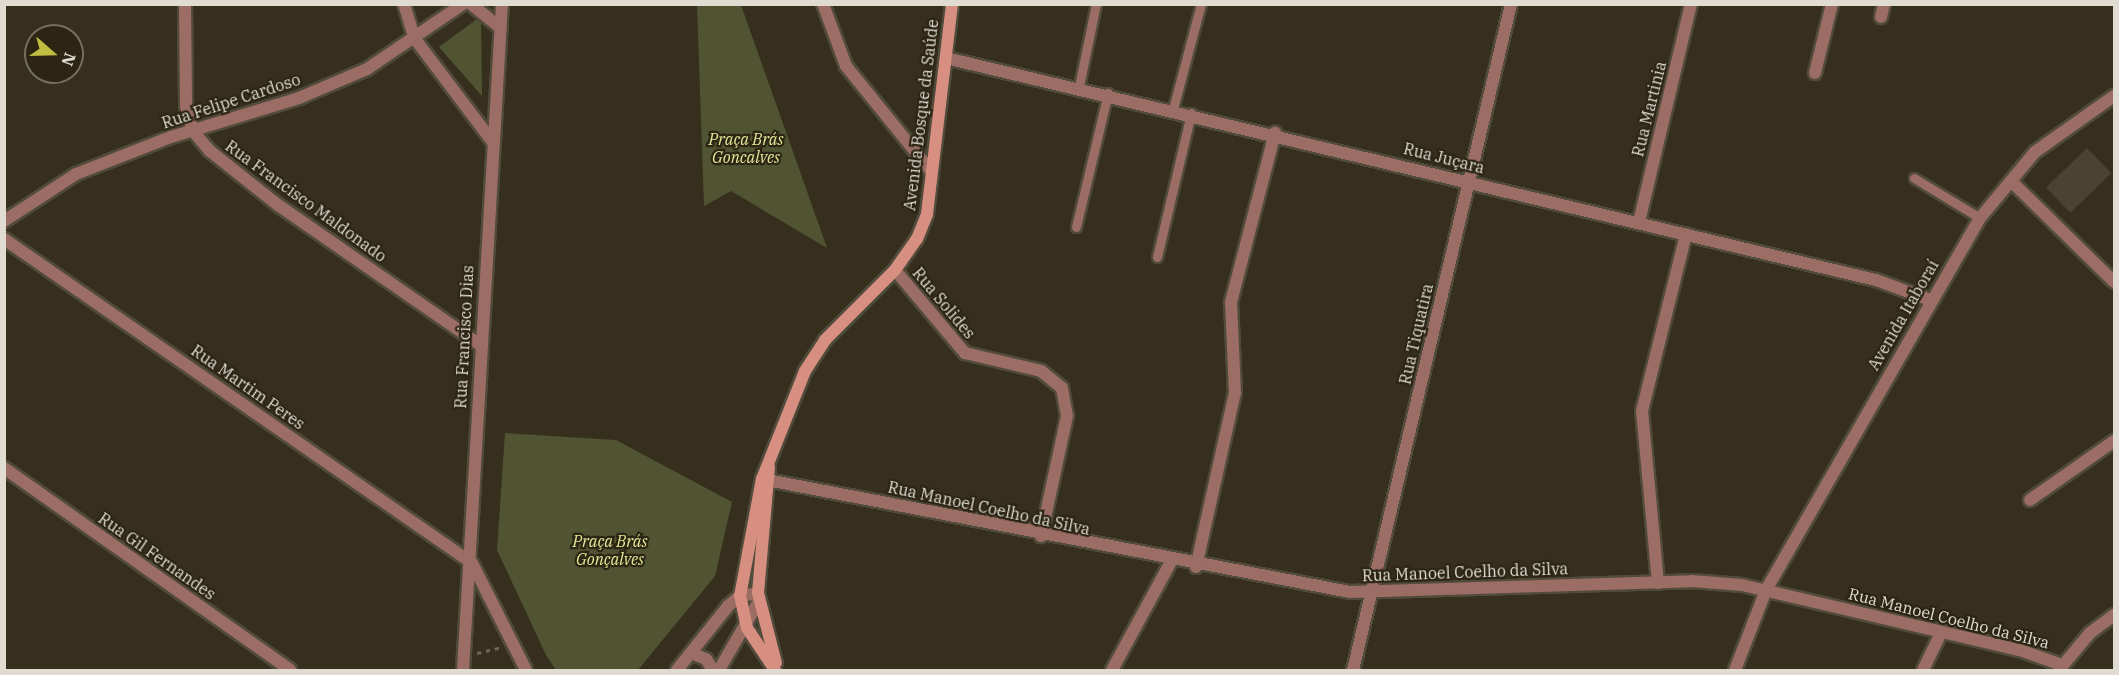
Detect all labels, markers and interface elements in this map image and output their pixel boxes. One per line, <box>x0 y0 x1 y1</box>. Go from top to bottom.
street label: Avenida Bosque da Saúde <box>900 18 942 212</box>
north arrow <box>24 24 84 84</box>
text: N <box>57 50 81 69</box>
street label: Rua Martinia <box>1628 59 1670 159</box>
street label: Rua Felipe Cardoso <box>159 70 303 132</box>
park label: Praça Brás Goncalves <box>709 129 783 167</box>
street label: Rua Francisco Maldonado <box>222 136 390 266</box>
street label: Rua Juçara <box>1401 139 1487 177</box>
street label: Avenida Itaboraí <box>1864 256 1942 374</box>
street label: Rua Solides <box>909 263 979 343</box>
street label: Rua Francisco Dias <box>451 265 477 409</box>
street label: Rua Tiquatira <box>1395 282 1437 386</box>
street label: Rua Martim Peres <box>187 341 309 433</box>
street label: Rua Manoel Coelho da Silva <box>886 477 1092 539</box>
street label: Rua Gil Fernandes <box>95 508 219 604</box>
park label: Praça Brás Gonçalves <box>573 531 647 569</box>
street label: Rua Manoel Coelho da Silva <box>1362 559 1568 585</box>
street label: Rua Manoel Coelho da Silva <box>1847 584 2051 652</box>

